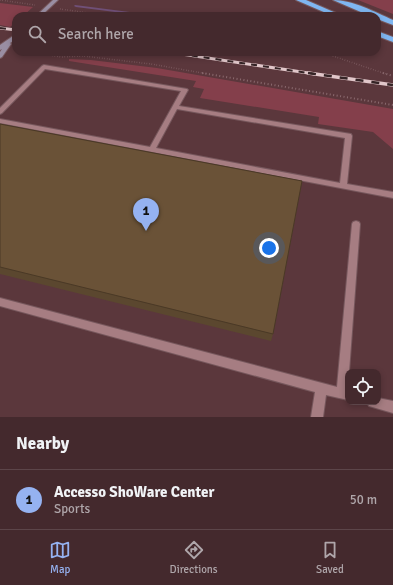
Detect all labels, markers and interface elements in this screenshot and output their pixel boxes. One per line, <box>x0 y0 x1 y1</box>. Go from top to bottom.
search box <box>12 12 381 56</box>
icon: search <box>26 23 48 45</box>
text: Search here <box>58 25 134 43</box>
pin: 1 <box>133 198 159 231</box>
your location <box>259 238 279 258</box>
map controls <box>345 369 381 405</box>
button: locate <box>345 369 381 405</box>
text: Nearby <box>16 433 69 454</box>
text: Accesso ShoWare Center <box>54 483 214 501</box>
text: 1 <box>25 492 33 508</box>
text: 50 m <box>350 492 377 508</box>
text: Sports <box>54 501 90 517</box>
tab: Map <box>49 539 71 576</box>
tab: Directions <box>170 539 218 576</box>
tab: Saved <box>316 539 344 576</box>

